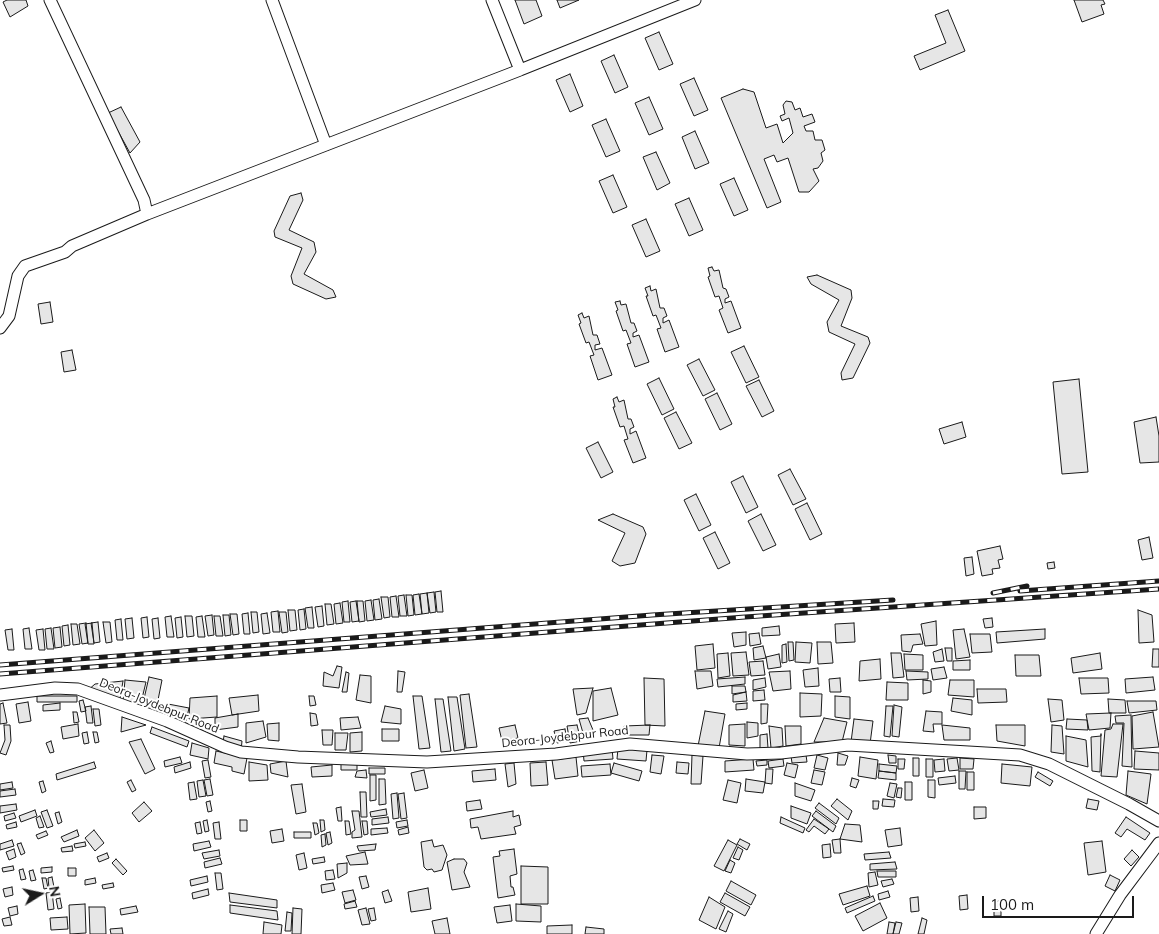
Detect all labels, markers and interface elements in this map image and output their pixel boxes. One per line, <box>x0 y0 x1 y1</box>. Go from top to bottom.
street label: Deora-Joydebpur Road <box>97 675 221 737</box>
street label: Deora-Joydebpur Road <box>501 723 629 751</box>
north arrow <box>15 869 65 919</box>
text: N <box>45 885 65 898</box>
scale bar <box>984 886 1136 918</box>
text: 100 m <box>990 895 1034 914</box>

